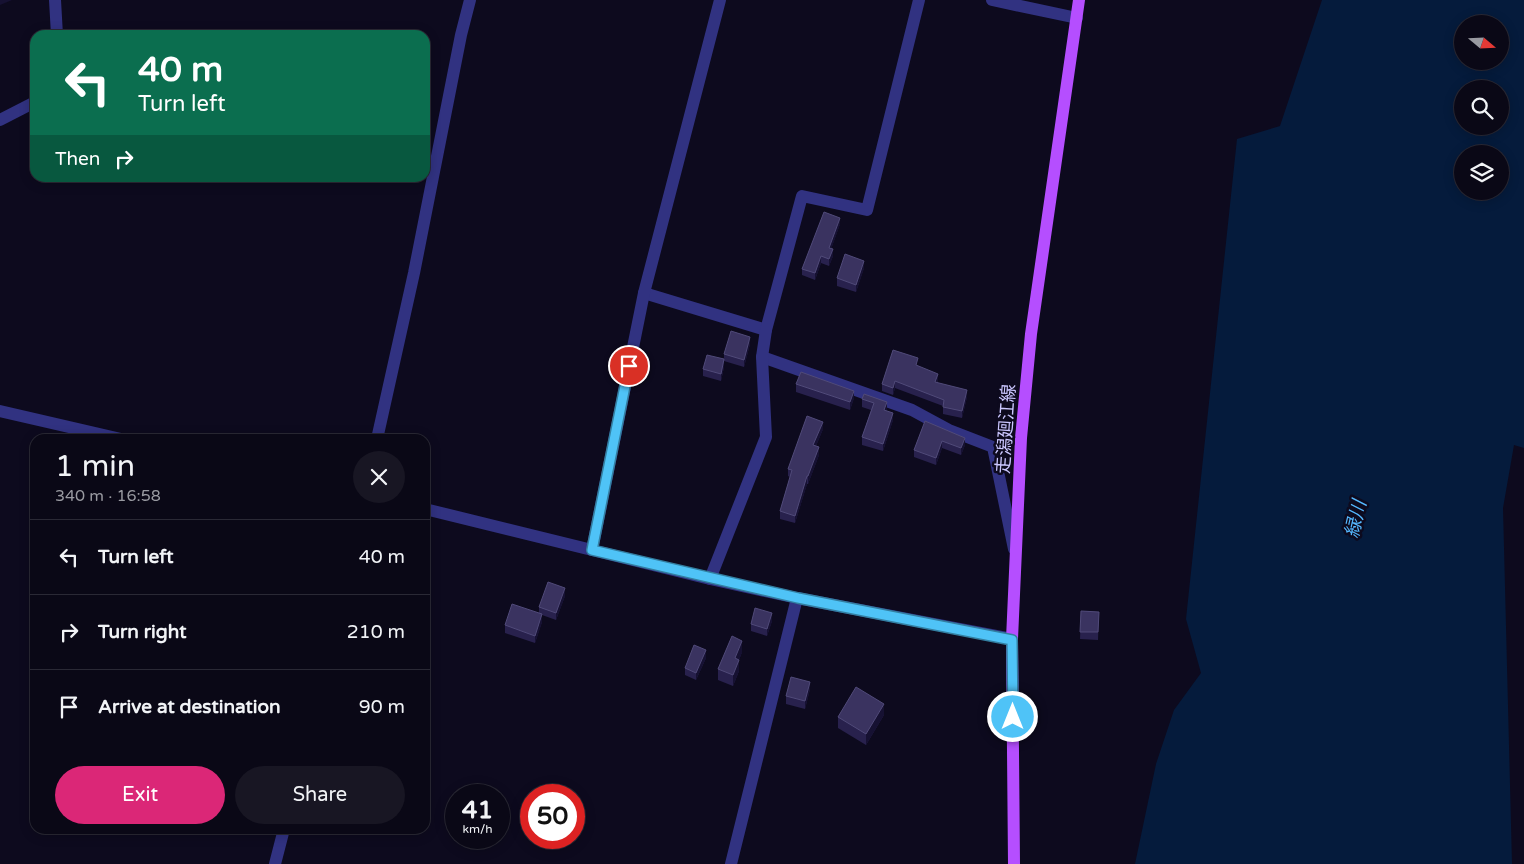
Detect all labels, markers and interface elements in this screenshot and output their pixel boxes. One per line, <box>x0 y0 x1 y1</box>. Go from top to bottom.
north arrow <box>1454 15 1509 70</box>
map controls <box>1454 15 1509 200</box>
text: 40 m <box>138 49 223 91</box>
icon: left <box>55 50 120 115</box>
button: search <box>1454 80 1509 135</box>
text: Turn left <box>138 91 226 117</box>
icon: right <box>110 145 138 173</box>
button: layers <box>1454 145 1509 200</box>
text: Then <box>55 148 100 170</box>
pin <box>608 345 650 387</box>
icon: arrive <box>615 352 643 380</box>
street label: 走潟廻江線 <box>992 383 1020 475</box>
text: 1 min <box>55 448 135 485</box>
button: close <box>353 451 405 503</box>
text: 340 m · 16:58 <box>55 486 161 506</box>
water label: 緑川 <box>1341 496 1371 540</box>
icon: left <box>55 543 83 571</box>
text: Turn left <box>98 546 174 568</box>
text: 40 m <box>359 546 405 568</box>
icon: right <box>55 618 83 646</box>
text: Turn right <box>98 621 186 643</box>
text: 210 m <box>347 621 405 643</box>
position arrow <box>986 690 1038 742</box>
icon: arrive <box>55 693 83 721</box>
text: Arrive at destination <box>98 696 281 718</box>
text: 90 m <box>359 696 405 718</box>
button: Exit <box>55 766 225 824</box>
button: Share <box>235 766 405 824</box>
speed limit sign: 50 <box>520 784 585 849</box>
text: 41 <box>462 795 493 825</box>
text: km/h <box>462 822 493 836</box>

